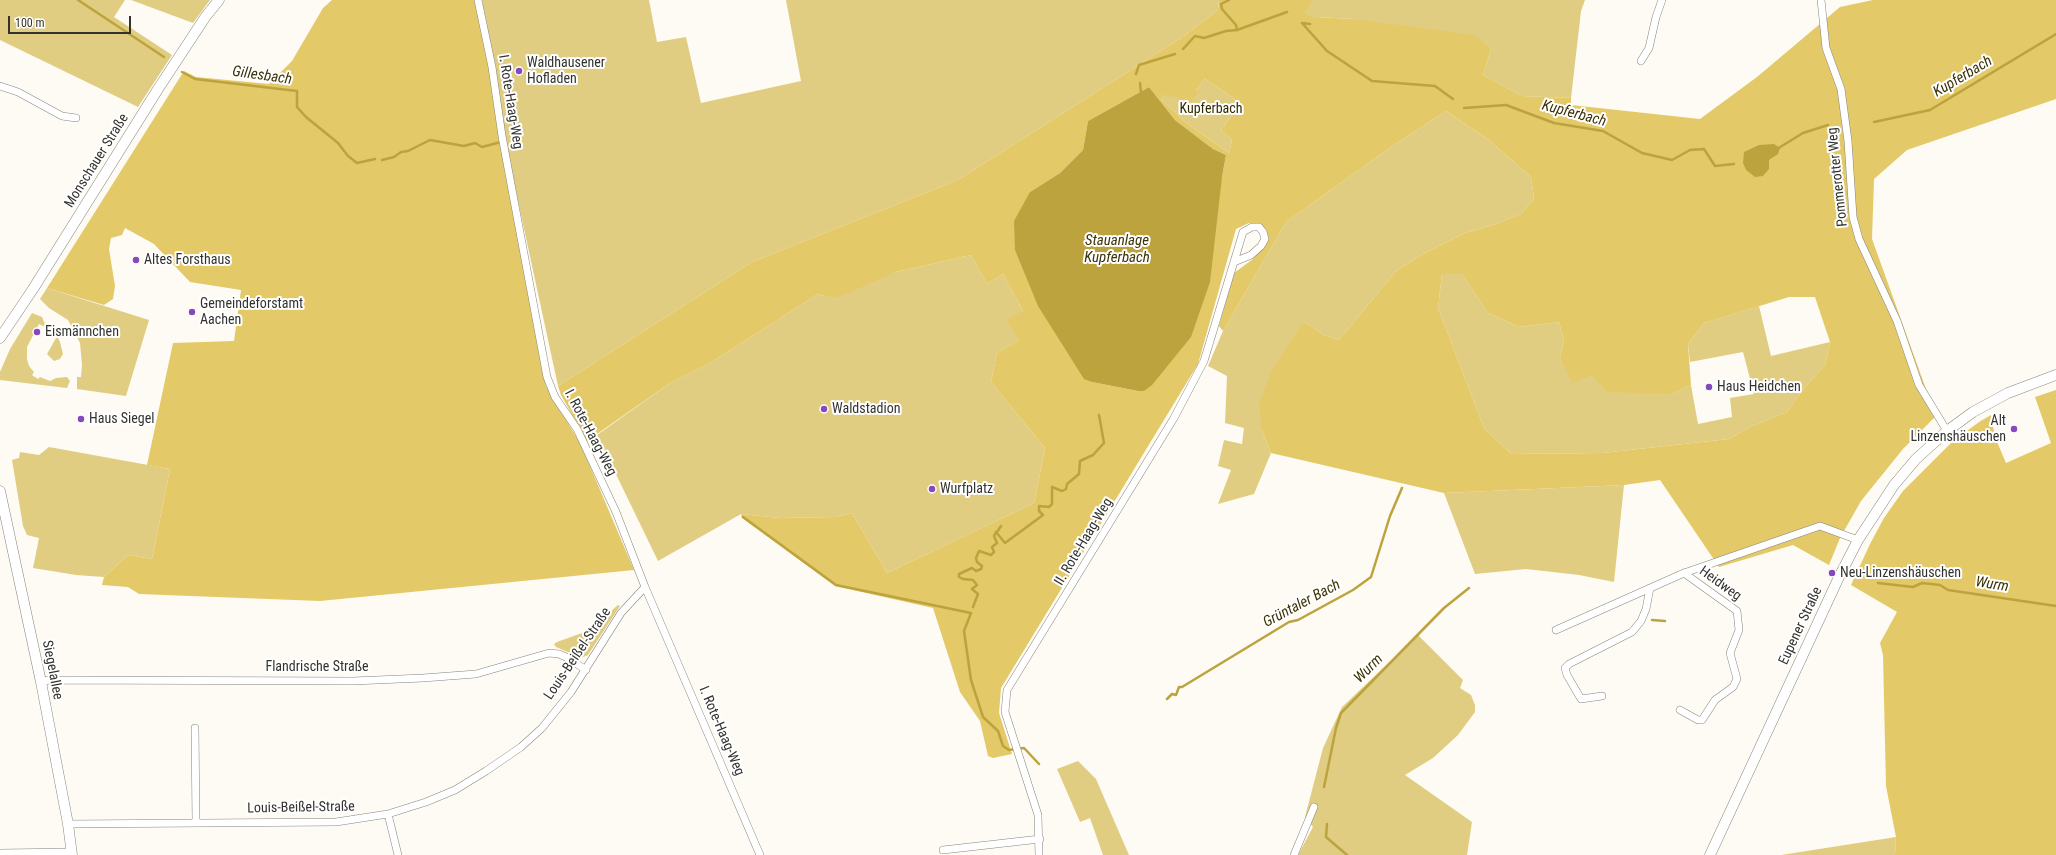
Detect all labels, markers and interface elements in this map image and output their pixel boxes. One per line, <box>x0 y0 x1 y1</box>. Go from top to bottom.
scale bar <box>10 8 133 34</box>
text: 100 m <box>15 16 45 30</box>
water label: Kupferbach <box>1930 52 1996 102</box>
street label: I. Rote-Haag-Weg <box>494 54 526 150</box>
place label: Waldhausener Hofladen <box>527 55 605 88</box>
water label: Gillesbach <box>231 63 293 89</box>
marker: Waldhausener Hofladen <box>514 66 524 76</box>
water label: Kupferbach <box>1540 97 1608 131</box>
park label: Kupferbach <box>1179 101 1243 117</box>
street label: Monschauer Straße <box>61 111 133 211</box>
street label: Pommerotter Weg <box>1824 127 1852 227</box>
water label: Stauanlage Kupferbach <box>1084 232 1150 267</box>
place label: Altes Forsthaus <box>144 252 231 268</box>
marker: Altes Forsthaus <box>131 255 141 265</box>
place label: Gemeindeforstamt Aachen <box>200 296 303 328</box>
marker: Gemeindeforstamt Aachen <box>187 307 197 317</box>
place label: Eismännchen <box>45 324 119 340</box>
marker: Eismännchen <box>32 327 42 337</box>
place label: Haus Heidchen <box>1717 379 1801 395</box>
marker: Haus Heidchen <box>1704 382 1714 392</box>
street label: I. Rote-Haag-Weg <box>560 387 620 479</box>
place label: Waldstadion <box>832 401 901 417</box>
marker: Waldstadion <box>819 404 829 414</box>
place label: Haus Siegel <box>89 411 154 427</box>
place label: Alt Linzenshäuschen <box>1910 413 2006 446</box>
marker: Haus Siegel <box>76 414 86 424</box>
marker: Alt Linzenshäuschen <box>2009 424 2019 434</box>
place label: Wurfplatz <box>940 481 993 497</box>
marker: Wurfplatz <box>927 484 937 494</box>
street label: II. Rote-Haag-Weg <box>1051 495 1117 589</box>
street label: Heidweg <box>1696 563 1744 605</box>
place label: Neu-Linzenshäuschen <box>1840 565 1961 581</box>
marker: Neu-Linzenshäuschen <box>1827 568 1837 578</box>
water label: Wurm <box>1974 574 2010 596</box>
water label: Grüntaler Bach <box>1260 576 1344 632</box>
street label: Eupener Straße <box>1776 584 1826 668</box>
street label: Louis-Beißel-Straße <box>541 605 615 703</box>
street label: Siegelallee <box>38 639 66 701</box>
water label: Wurm <box>1351 651 1387 687</box>
street label: Flandrische Straße <box>265 659 369 675</box>
street label: I. Rote-Haag-Weg <box>695 684 747 778</box>
street label: Louis-Beißel-Straße <box>247 799 355 817</box>

